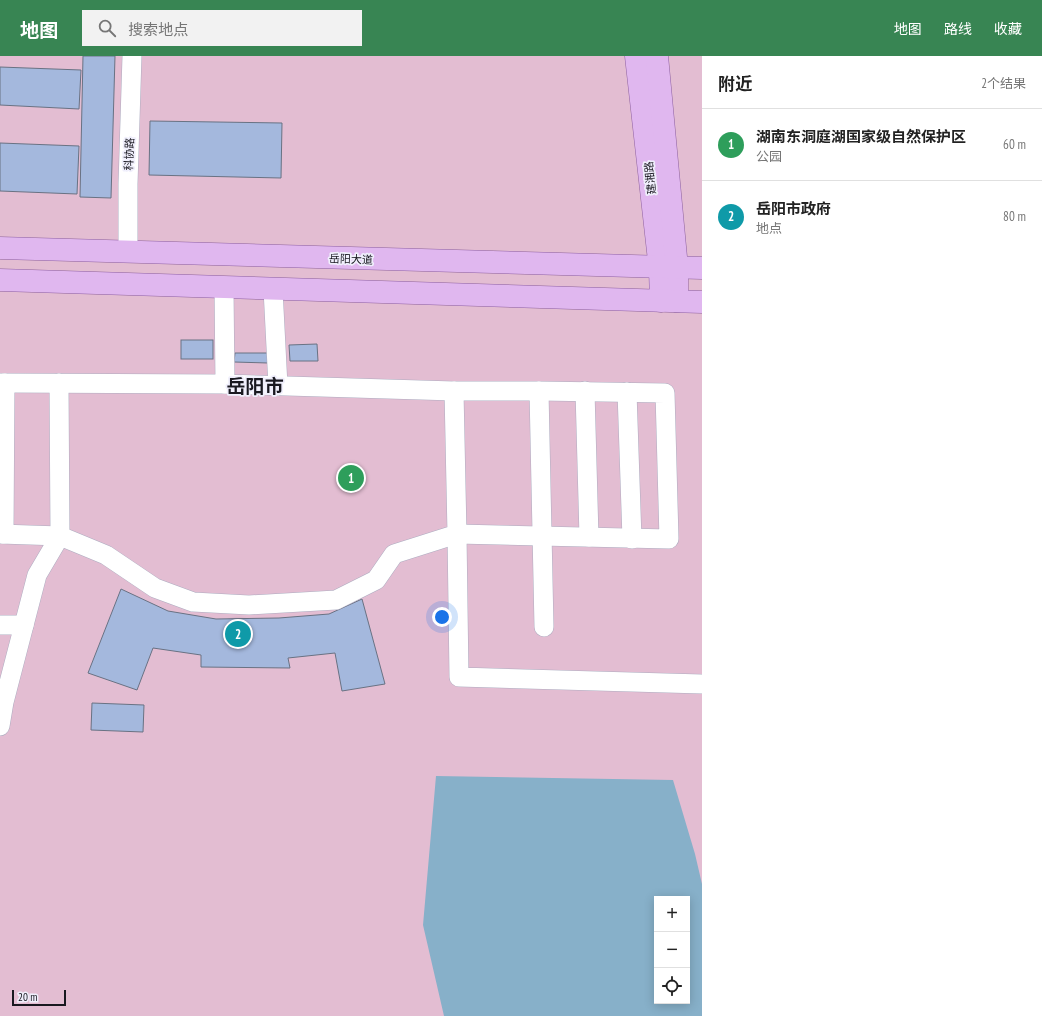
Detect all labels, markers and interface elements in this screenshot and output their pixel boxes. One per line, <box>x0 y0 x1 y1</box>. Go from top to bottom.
search box <box>82 10 362 46</box>
icon: search <box>96 17 118 39</box>
text: 地图 <box>20 18 58 42</box>
text: 搜索地点 <box>128 20 188 39</box>
text: 地图 <box>894 20 922 38</box>
text: 路线 <box>944 20 972 38</box>
text: 收藏 <box>994 20 1022 38</box>
text: 附近 <box>718 73 752 95</box>
text: 2个结果 <box>981 75 1026 92</box>
text: 湖南东洞庭湖国家级自然保护区 <box>756 127 966 146</box>
text: 1 <box>728 136 734 153</box>
text: 60 m <box>1003 136 1026 153</box>
street label: 科协路 <box>121 137 137 171</box>
text: 公园 <box>756 148 782 165</box>
street label: 建湘路 <box>641 161 659 195</box>
text: 岳阳市政府 <box>756 199 831 218</box>
text: 2 <box>728 208 734 225</box>
text: 80 m <box>1003 208 1026 225</box>
text: 地点 <box>756 220 782 237</box>
street label: 岳阳大道 <box>329 251 373 267</box>
district label: 岳阳市 <box>226 374 284 398</box>
pin: 1 <box>338 463 364 493</box>
your location <box>432 607 452 627</box>
pin: 2 <box>225 619 251 649</box>
map controls <box>654 896 690 1004</box>
button: + <box>654 896 690 932</box>
button: − <box>654 932 690 968</box>
button: locate <box>654 968 690 1004</box>
scale bar <box>12 988 66 1007</box>
text: 20 m <box>18 990 37 1004</box>

